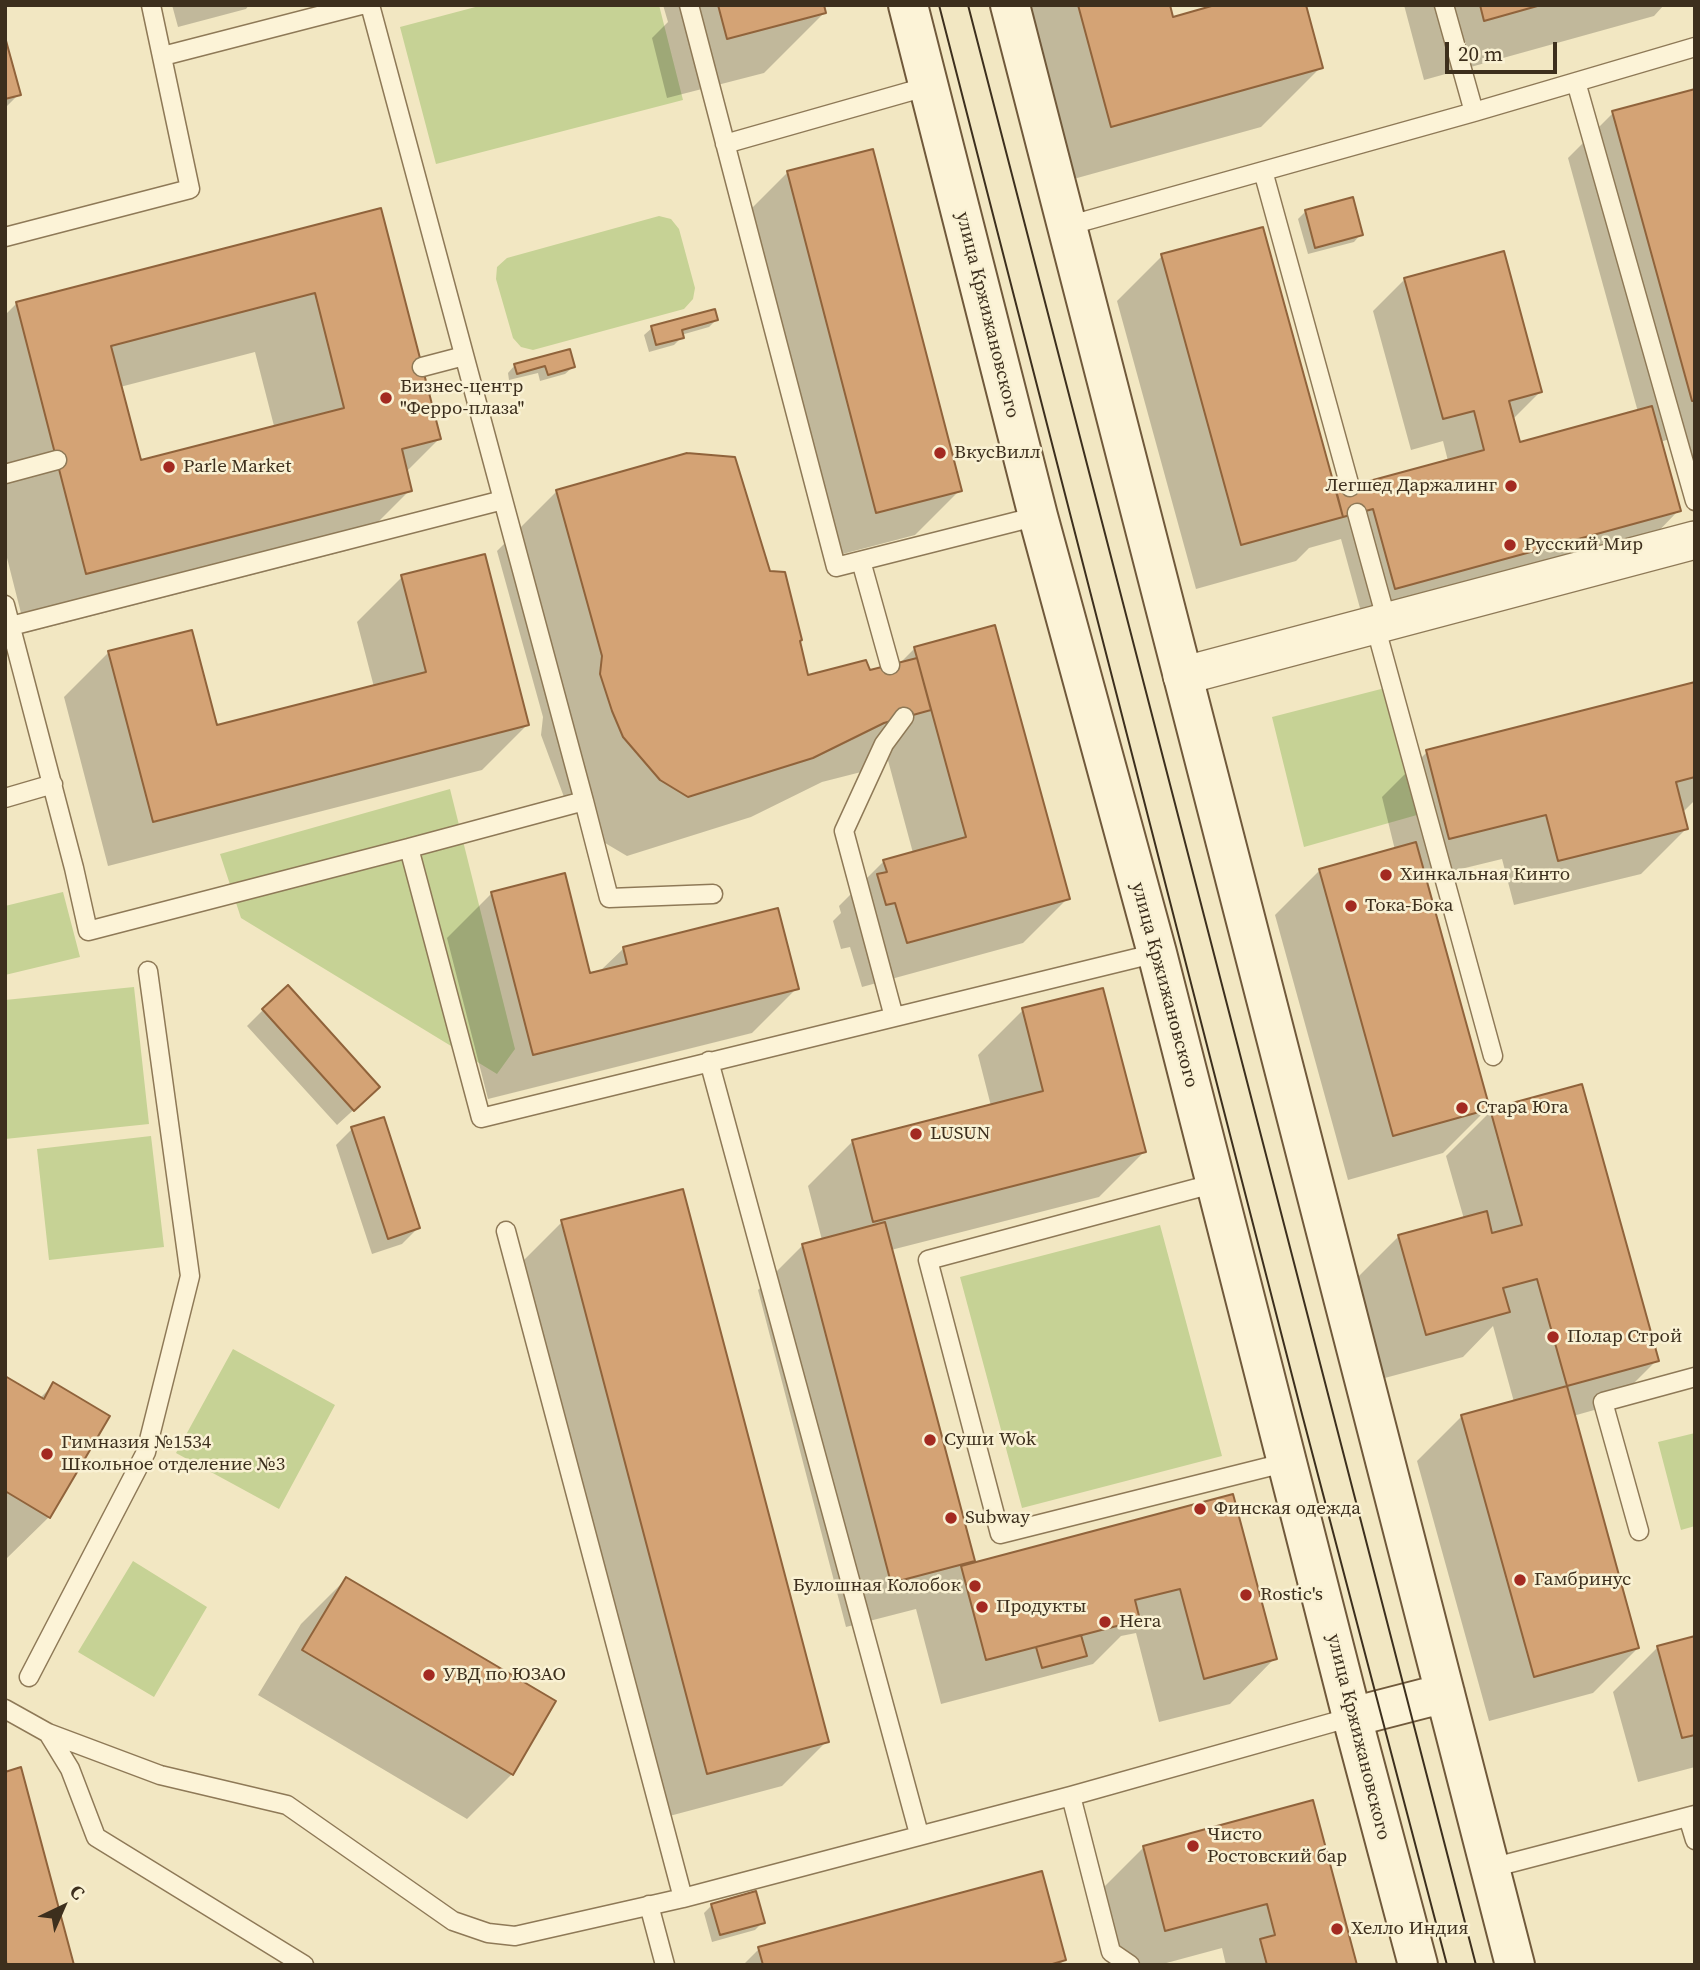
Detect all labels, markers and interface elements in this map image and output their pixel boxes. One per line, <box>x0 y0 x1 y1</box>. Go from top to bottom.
scale bar <box>1448 28 1560 72</box>
text: 20 m <box>1458 39 1503 68</box>
street label: улица Кржижановского <box>950 210 1024 420</box>
place label: Бизнес-центр "Ферро-плаза" <box>400 376 524 420</box>
marker: Бизнес-центр "Ферро-плаза" <box>378 390 394 406</box>
place label: ВкусВилл <box>954 442 1041 464</box>
marker: ВкусВилл <box>932 445 948 461</box>
place label: Parle Market <box>183 456 291 478</box>
marker: Parle Market <box>161 459 177 475</box>
place label: Легшед Даржалинг <box>1325 475 1497 497</box>
marker: Легшед Даржалинг <box>1503 478 1519 494</box>
place label: Русский Мир <box>1524 534 1643 556</box>
marker: Русский Мир <box>1502 537 1518 553</box>
place label: Хинкальная Кинто <box>1400 864 1570 886</box>
marker: Хинкальная Кинто <box>1378 867 1394 883</box>
street label: улица Кржижановского <box>1126 880 1202 1090</box>
place label: Тока-Бока <box>1365 895 1453 917</box>
marker: Тока-Бока <box>1343 898 1359 914</box>
place label: Стара Юга <box>1476 1097 1569 1119</box>
marker: Стара Юга <box>1454 1100 1470 1116</box>
place label: LUSUN <box>930 1123 991 1145</box>
marker: LUSUN <box>908 1126 924 1142</box>
place label: Полар Строй <box>1567 1326 1682 1348</box>
marker: Полар Строй <box>1545 1329 1561 1345</box>
place label: Суши Wok <box>944 1429 1036 1451</box>
place label: Гимназия №1534 Школьное отделение №3 <box>61 1432 285 1476</box>
marker: Суши Wok <box>922 1432 938 1448</box>
marker: Гимназия №1534 Школьное отделение №3 <box>39 1446 55 1462</box>
place label: Финская одежда <box>1214 1498 1361 1520</box>
marker: Финская одежда <box>1192 1501 1208 1517</box>
place label: Subway <box>965 1507 1030 1529</box>
marker: Subway <box>943 1510 959 1526</box>
place label: Гамбринус <box>1534 1569 1631 1591</box>
marker: Гамбринус <box>1512 1572 1528 1588</box>
place label: Булошная Колобок <box>793 1575 961 1597</box>
marker: Булошная Колобок <box>967 1578 983 1594</box>
place label: Rostic's <box>1260 1584 1323 1606</box>
marker: Rostic's <box>1238 1587 1254 1603</box>
place label: Продукты <box>996 1596 1086 1618</box>
marker: Продукты <box>974 1599 990 1615</box>
place label: Нега <box>1119 1611 1161 1633</box>
marker: Нега <box>1097 1614 1113 1630</box>
street label: улица Кржижановского <box>1321 1632 1395 1842</box>
place label: УВД по ЮЗАО <box>443 1664 566 1686</box>
marker: УВД по ЮЗАО <box>421 1667 437 1683</box>
place label: Чисто Ростовский бар <box>1207 1824 1347 1868</box>
marker: Чисто Ростовский бар <box>1185 1838 1201 1854</box>
north arrow <box>28 1872 98 1942</box>
text: С <box>64 1878 91 1905</box>
place label: Хелло Индия <box>1351 1918 1469 1940</box>
marker: Хелло Индия <box>1329 1921 1345 1937</box>

